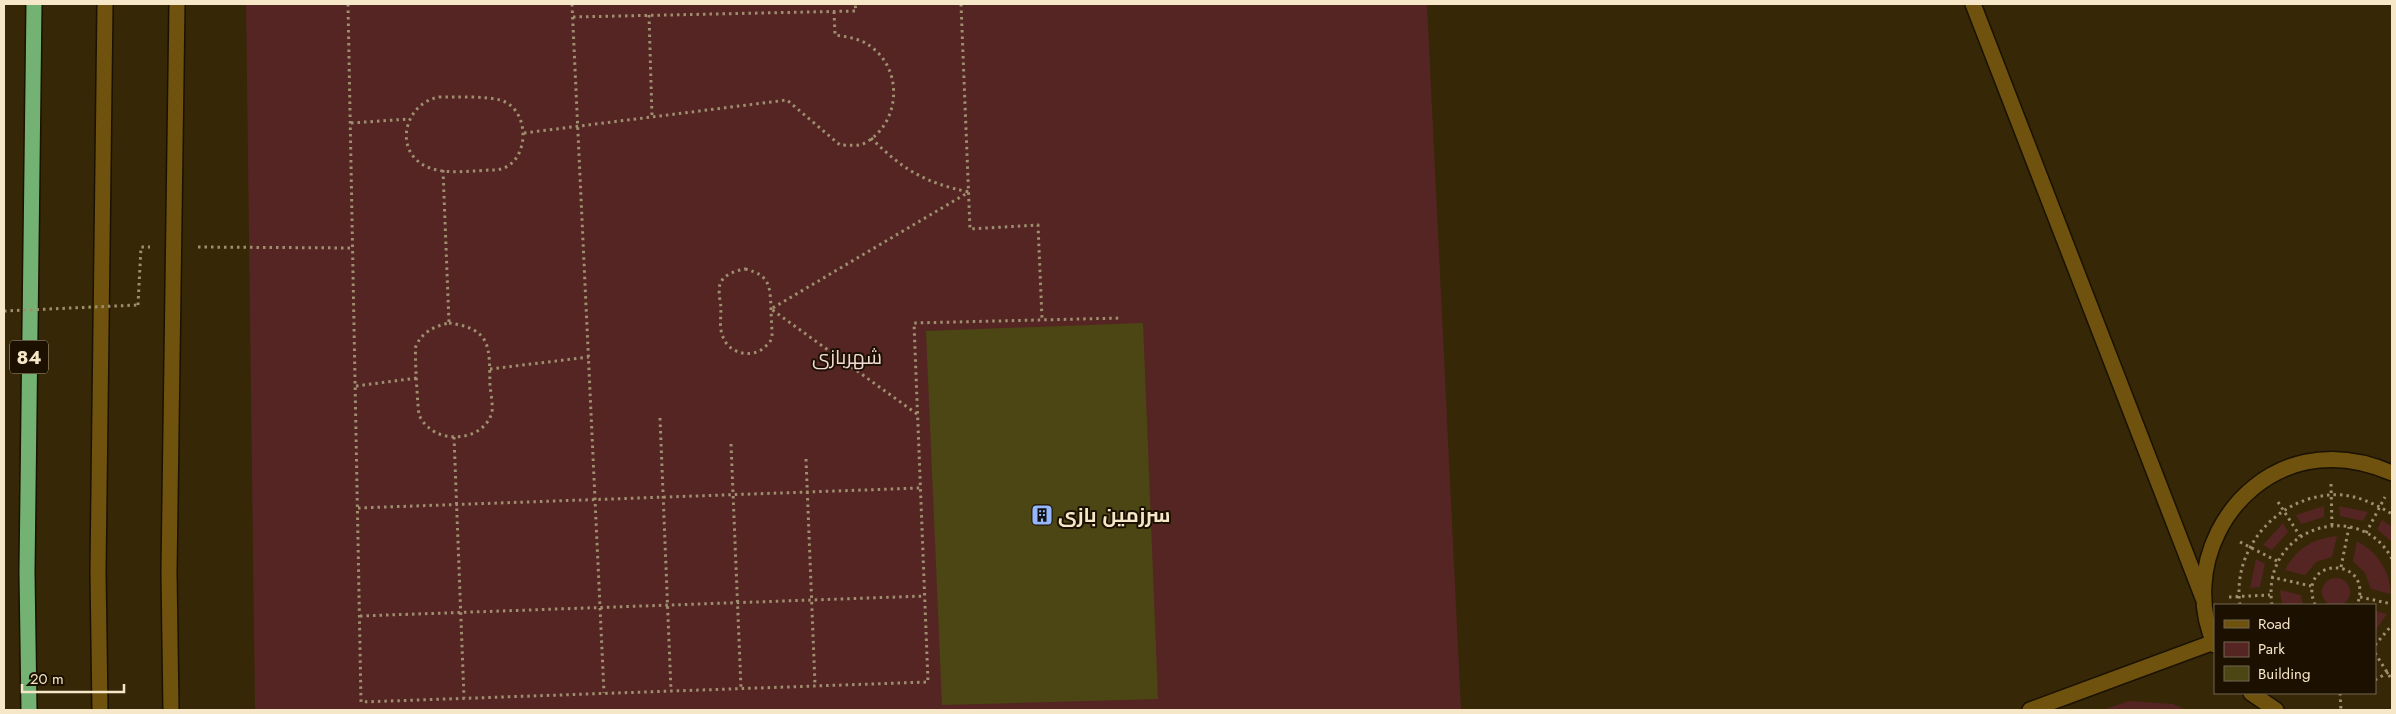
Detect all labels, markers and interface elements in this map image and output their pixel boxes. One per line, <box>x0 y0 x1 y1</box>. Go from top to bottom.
road number: 84 <box>10 341 48 374</box>
park label: شهربازی <box>812 343 882 372</box>
place label: سرزمین بازی <box>1058 501 1170 530</box>
building icon: سرزمین بازی <box>1030 503 1054 527</box>
legend <box>2214 604 2376 694</box>
text: Road <box>2258 613 2290 635</box>
text: Park <box>2258 638 2285 660</box>
scale bar <box>22 662 125 694</box>
text: Building <box>2258 663 2310 685</box>
text: 20 m <box>30 668 64 690</box>

